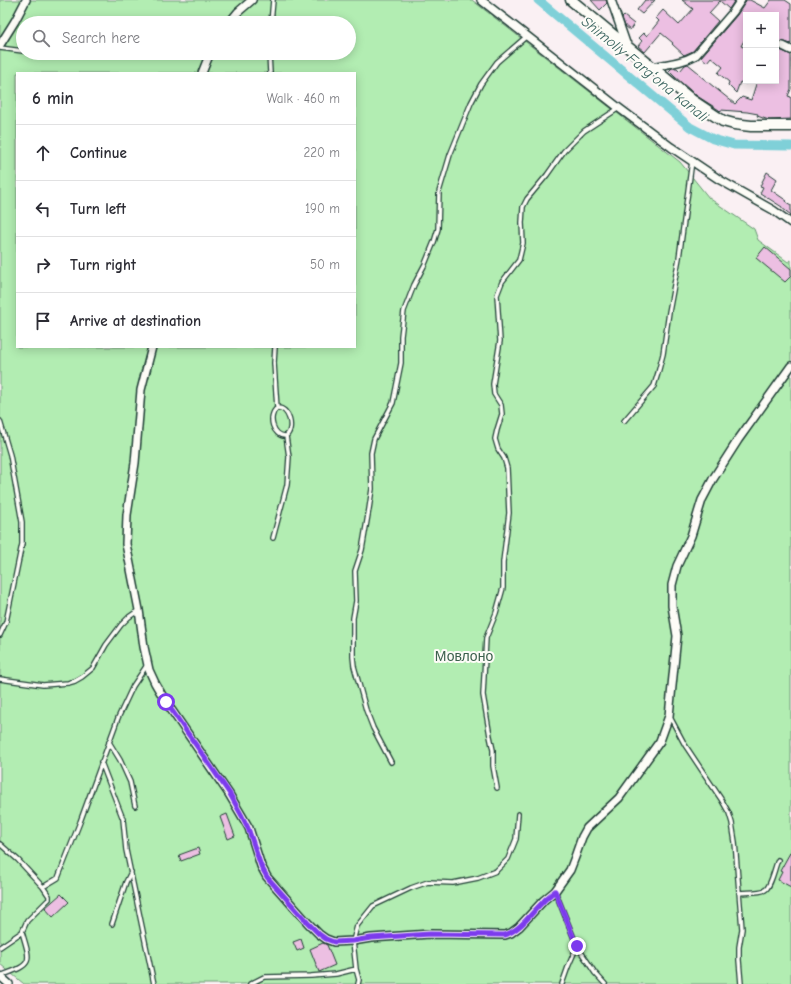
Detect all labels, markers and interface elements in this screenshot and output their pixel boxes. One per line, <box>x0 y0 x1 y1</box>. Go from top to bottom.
water label: Shimoliy Fargʻona kanali <box>578 12 713 126</box>
map controls <box>743 12 779 84</box>
button: + <box>743 12 779 48</box>
search box <box>16 16 356 60</box>
icon: search <box>30 27 52 49</box>
text: Search here <box>62 29 140 47</box>
button: − <box>743 48 779 84</box>
text: 6 min <box>32 89 74 108</box>
text: Walk · 460 m <box>266 91 340 106</box>
icon: ahead <box>32 142 54 164</box>
text: Continue <box>70 144 127 162</box>
text: 220 m <box>303 145 340 160</box>
icon: left <box>32 198 54 220</box>
text: Turn left <box>70 200 126 218</box>
text: 190 m <box>305 201 340 216</box>
icon: right <box>32 254 54 276</box>
text: Turn right <box>70 256 136 274</box>
text: 50 m <box>310 257 340 272</box>
icon: arrive <box>32 310 54 332</box>
text: Arrive at destination <box>70 312 201 330</box>
park label: Мовлоно <box>435 648 493 665</box>
route start <box>157 693 175 711</box>
route end <box>568 937 586 955</box>

